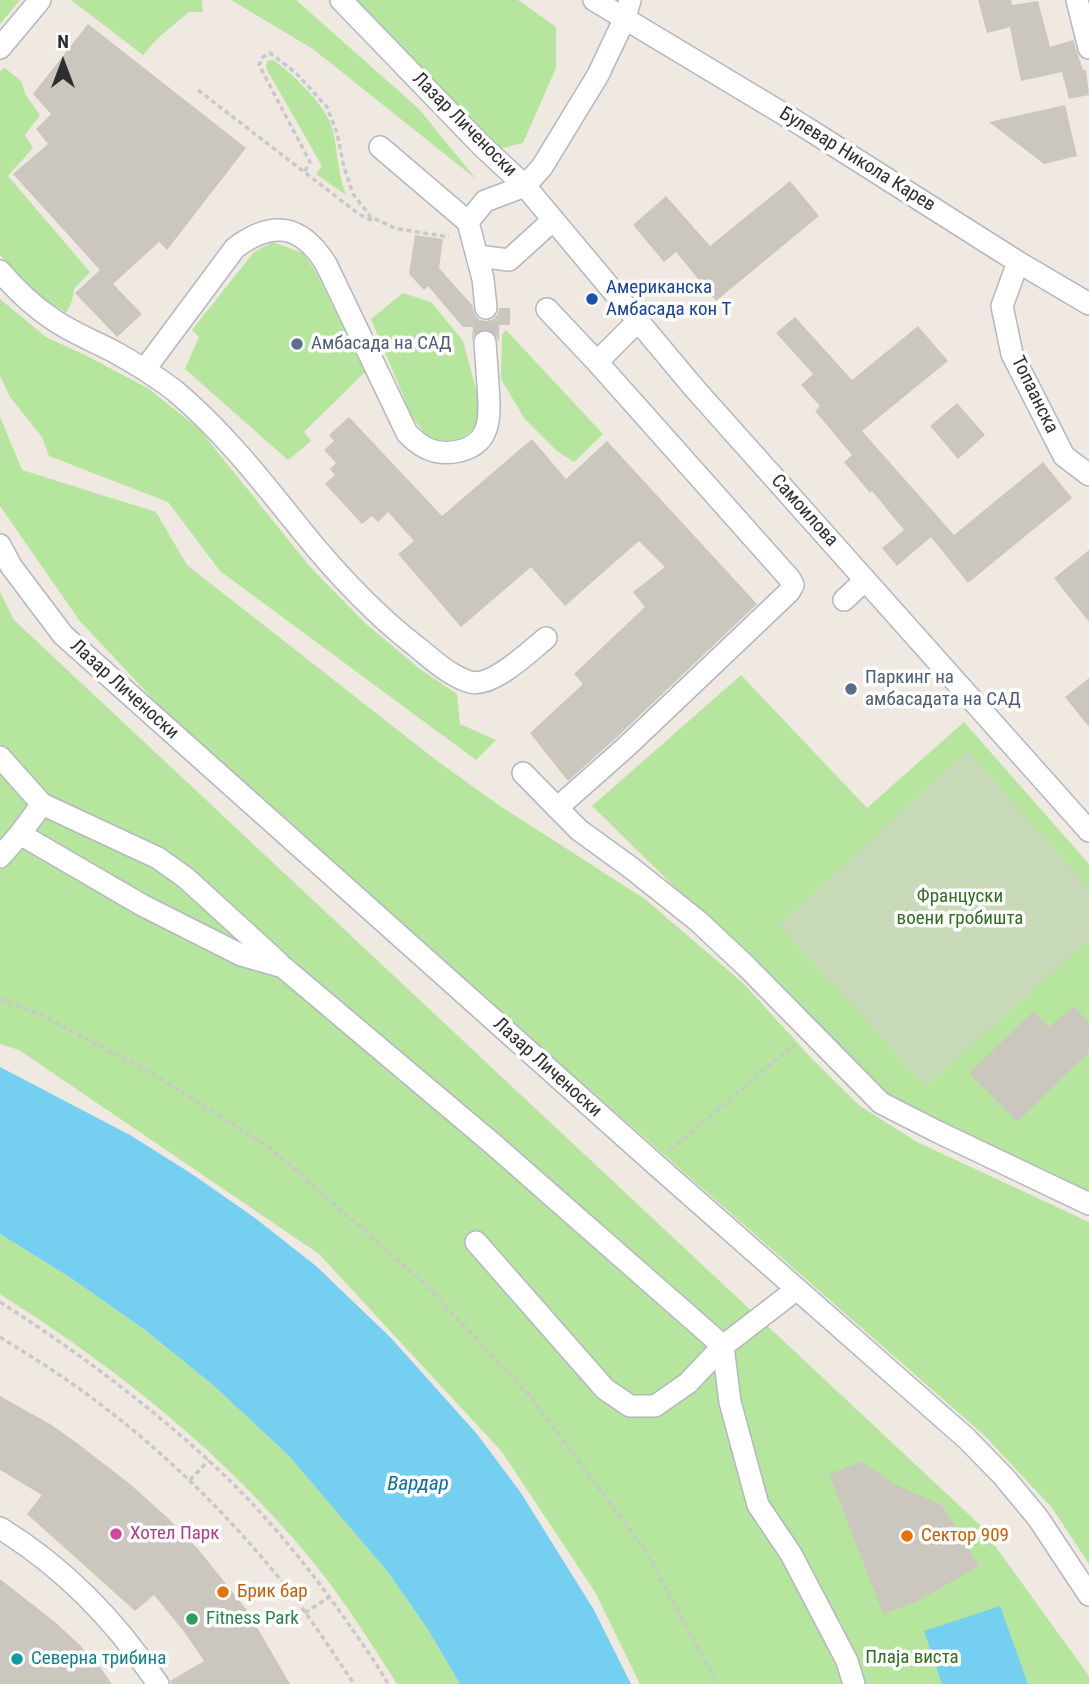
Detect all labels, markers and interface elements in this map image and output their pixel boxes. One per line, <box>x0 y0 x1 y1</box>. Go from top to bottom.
north arrow <box>28 28 98 98</box>
text: N <box>57 30 69 53</box>
street label: Лазар Личеноски <box>407 68 521 182</box>
street label: Булевар Никола Карев <box>775 103 939 217</box>
place label: Американска Амбасада кон Т <box>606 277 731 321</box>
marker: Американска Амбасада кон Т <box>584 291 600 307</box>
place label: Амбасада на САД <box>311 333 452 355</box>
marker: Амбасада на САД <box>289 336 305 352</box>
street label: Топаанска <box>1006 353 1062 437</box>
street label: Самоилова <box>766 470 842 552</box>
street label: Лазар Личеноски <box>65 635 183 745</box>
place label: Паркинг на амбасадата на САД <box>865 667 1021 711</box>
marker: Паркинг на амбасадата на САД <box>843 681 859 697</box>
park label: Француски воени гробишта <box>897 886 1023 930</box>
street label: Лазар Личеноски <box>488 1013 606 1123</box>
water label: Вардар <box>387 1472 449 1498</box>
place label: Хотел Парк <box>130 1523 219 1545</box>
place label: Сектор 909 <box>921 1525 1009 1547</box>
marker: Хотел Парк <box>108 1526 124 1542</box>
marker: Сектор 909 <box>899 1528 915 1544</box>
place label: Брик бар <box>237 1581 308 1603</box>
marker: Брик бар <box>215 1584 231 1600</box>
place label: Fitness Park <box>206 1608 299 1630</box>
marker: Fitness Park <box>184 1611 200 1627</box>
park label: Плаја виста <box>865 1647 959 1669</box>
place label: Северна трибина <box>31 1648 166 1670</box>
marker: Северна трибина <box>9 1651 25 1667</box>

